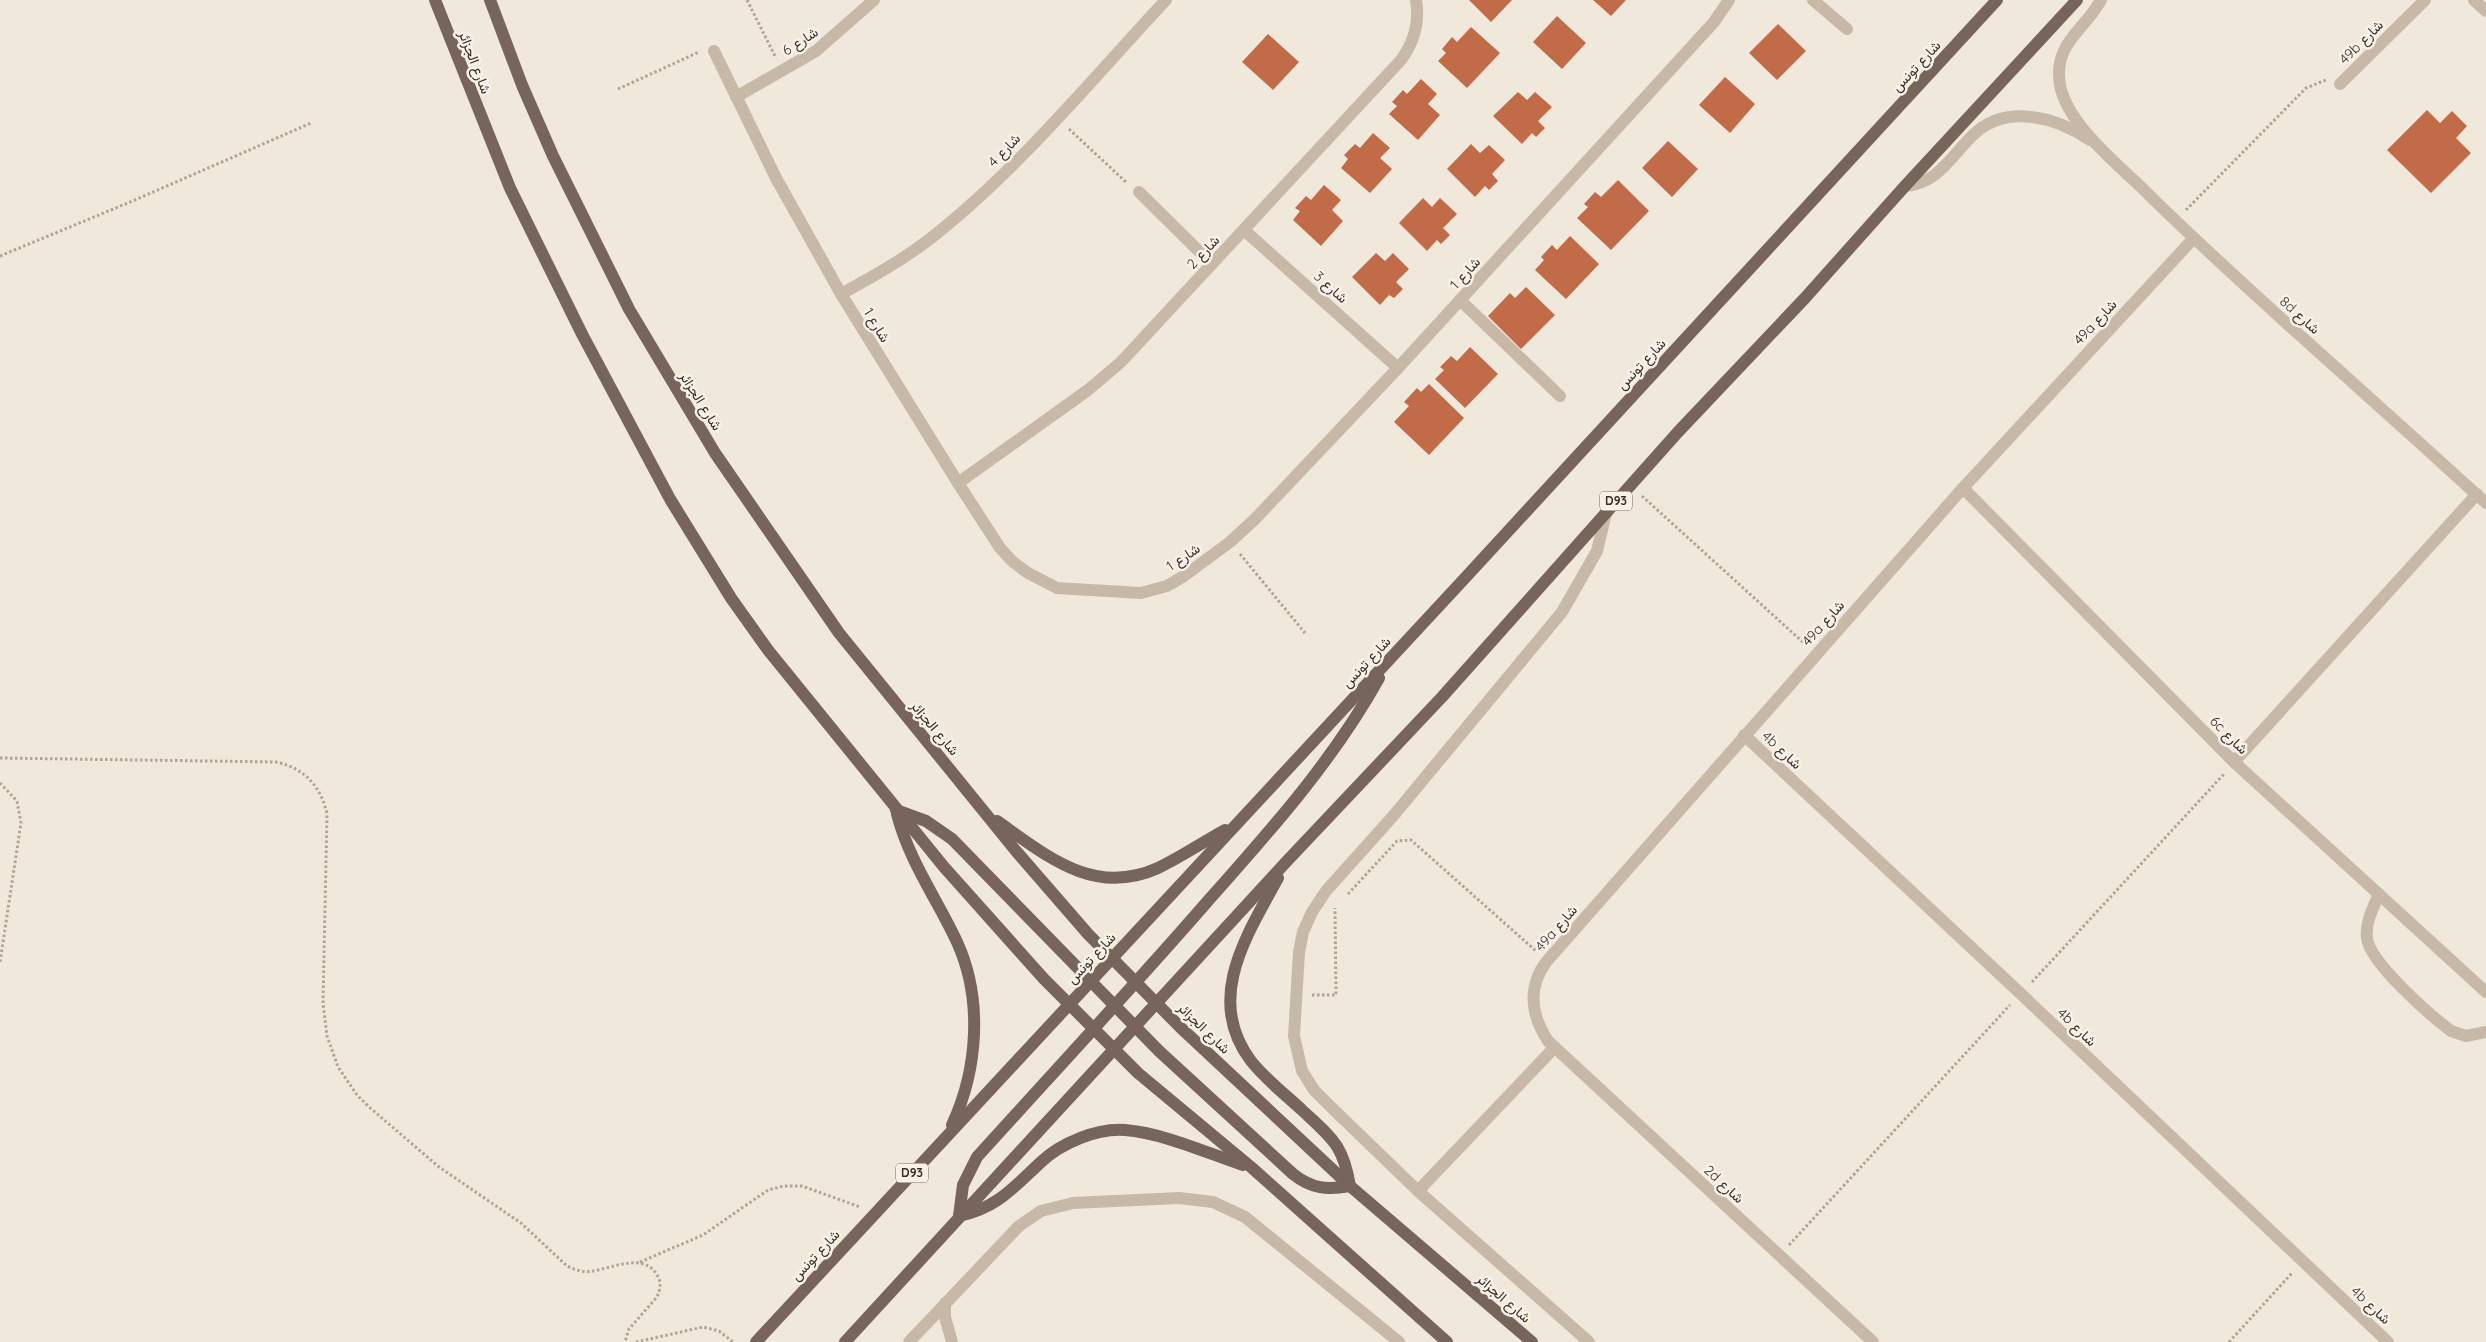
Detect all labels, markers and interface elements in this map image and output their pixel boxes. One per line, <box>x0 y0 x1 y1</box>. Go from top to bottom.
street label: 49b شارع <box>2335 16 2388 69</box>
street label: شارع 6 <box>779 23 823 61</box>
street label: شارع الجزائر <box>453 27 495 97</box>
street label: شارع تونس <box>1888 37 1946 97</box>
street label: شارع 4 <box>984 130 1026 172</box>
street label: شارع 2 <box>1183 231 1225 274</box>
street label: شارع 1 <box>1446 253 1486 294</box>
street label: شارع 3 <box>1309 267 1352 308</box>
street label: 8d شارع <box>2275 292 2324 339</box>
street label: 49a شارع <box>2070 296 2122 350</box>
street label: شارع 1 <box>858 304 894 347</box>
street label: شارع تونس <box>1613 335 1671 395</box>
street label: شارع الجزائر <box>674 367 726 435</box>
road number: D93 <box>1600 492 1632 511</box>
street label: شارع 1 <box>1163 539 1205 577</box>
street label: 49a شارع <box>1798 596 1850 651</box>
street label: شارع تونس <box>1338 633 1396 693</box>
street label: شارع الجزائر <box>905 696 963 760</box>
street label: 6c شارع <box>2205 712 2252 759</box>
street label: 4b شارع <box>1757 727 1806 774</box>
street label: 49a شارع <box>1531 901 1582 956</box>
street label: شارع تونس <box>1063 929 1121 989</box>
street label: شارع الجزائر <box>1172 998 1234 1059</box>
street label: 4b شارع <box>2052 1004 2100 1052</box>
street label: 2d شارع <box>1699 1161 1748 1208</box>
road number: D93 <box>896 1164 928 1182</box>
street label: شارع تونس <box>787 1226 845 1286</box>
street label: شارع الجزائر <box>1471 1269 1535 1328</box>
street label: 4b شارع <box>2346 1282 2395 1329</box>

